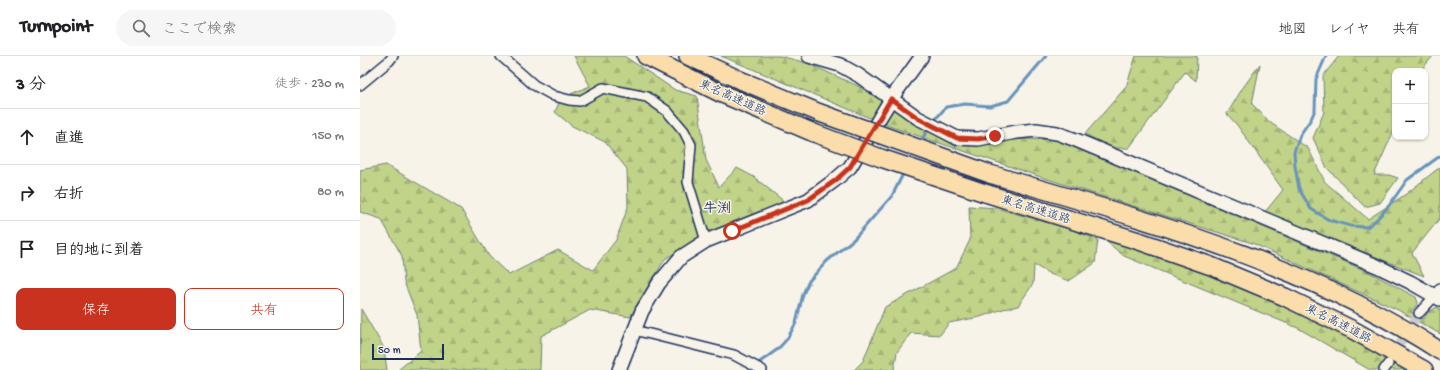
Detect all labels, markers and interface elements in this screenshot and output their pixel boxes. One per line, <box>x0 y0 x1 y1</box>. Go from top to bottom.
search box <box>116 10 396 46</box>
text: Turnpoint <box>20 16 92 39</box>
icon: search <box>130 17 152 39</box>
text: ここで検索 <box>162 21 237 39</box>
text: 地図 <box>1279 22 1307 39</box>
text: レイヤ <box>1329 22 1370 39</box>
text: 共有 <box>1392 22 1420 39</box>
map controls <box>1392 68 1428 140</box>
button: + <box>1392 68 1428 104</box>
text: 3 分 <box>16 76 46 96</box>
text: 徒歩 · 230 m <box>275 77 344 92</box>
street label: 東名高速道路 <box>696 77 768 120</box>
button: − <box>1392 104 1428 140</box>
icon: ahead <box>16 126 38 148</box>
route end <box>986 127 1004 145</box>
text: 150 m <box>312 129 344 144</box>
text: 直進 <box>54 130 84 148</box>
icon: right <box>16 182 38 204</box>
text: 80 m <box>317 185 344 200</box>
text: 右折 <box>54 186 84 204</box>
street label: 東名高速道路 <box>999 193 1072 228</box>
district label: 牛渕 <box>703 201 731 218</box>
route start <box>723 222 741 240</box>
icon: arrive <box>16 238 38 260</box>
text: 目的地に到着 <box>54 242 144 260</box>
button: 保存 <box>16 288 176 330</box>
button: 共有 <box>184 288 344 330</box>
street label: 東名高速道路 <box>1303 301 1374 347</box>
scale bar <box>372 342 444 361</box>
text: 50 m <box>378 345 400 357</box>

